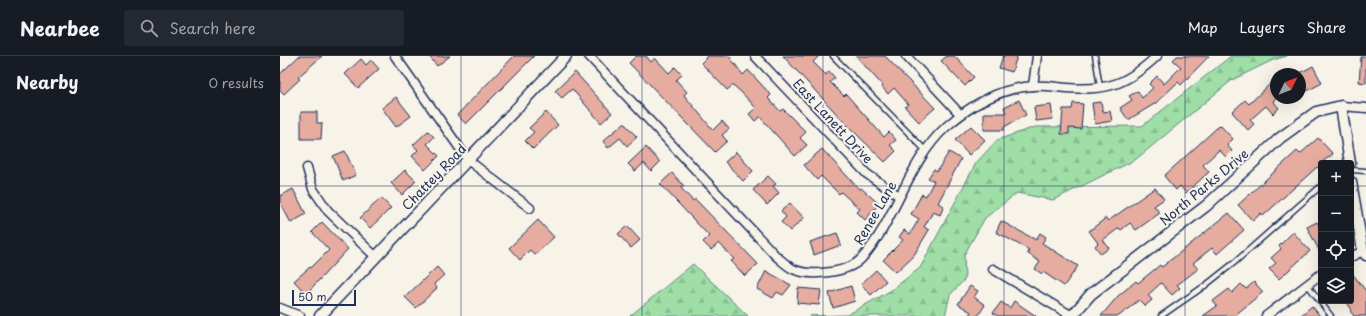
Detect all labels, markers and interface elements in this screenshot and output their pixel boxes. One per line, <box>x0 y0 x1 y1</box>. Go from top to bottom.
search box <box>124 10 404 46</box>
text: Nearbee <box>20 14 100 42</box>
text: Search here <box>170 16 255 39</box>
icon: search <box>138 17 160 39</box>
text: Map <box>1188 17 1218 38</box>
text: Layers <box>1240 17 1285 38</box>
text: Share <box>1307 17 1346 38</box>
north arrow <box>1270 68 1306 104</box>
text: Nearby <box>16 69 78 95</box>
text: 0 results <box>209 73 264 92</box>
street label: East Lanett Drive <box>789 74 878 167</box>
street label: Chattey Road <box>397 139 470 214</box>
street label: North Parks Drive <box>1155 144 1252 229</box>
map controls <box>1318 160 1354 304</box>
button: + <box>1318 160 1354 196</box>
street label: Renee Lane <box>849 177 901 248</box>
button: − <box>1318 196 1354 232</box>
button: locate <box>1318 232 1354 268</box>
button: layers <box>1318 268 1354 304</box>
scale bar <box>292 288 356 307</box>
text: 50 m <box>298 288 327 305</box>

